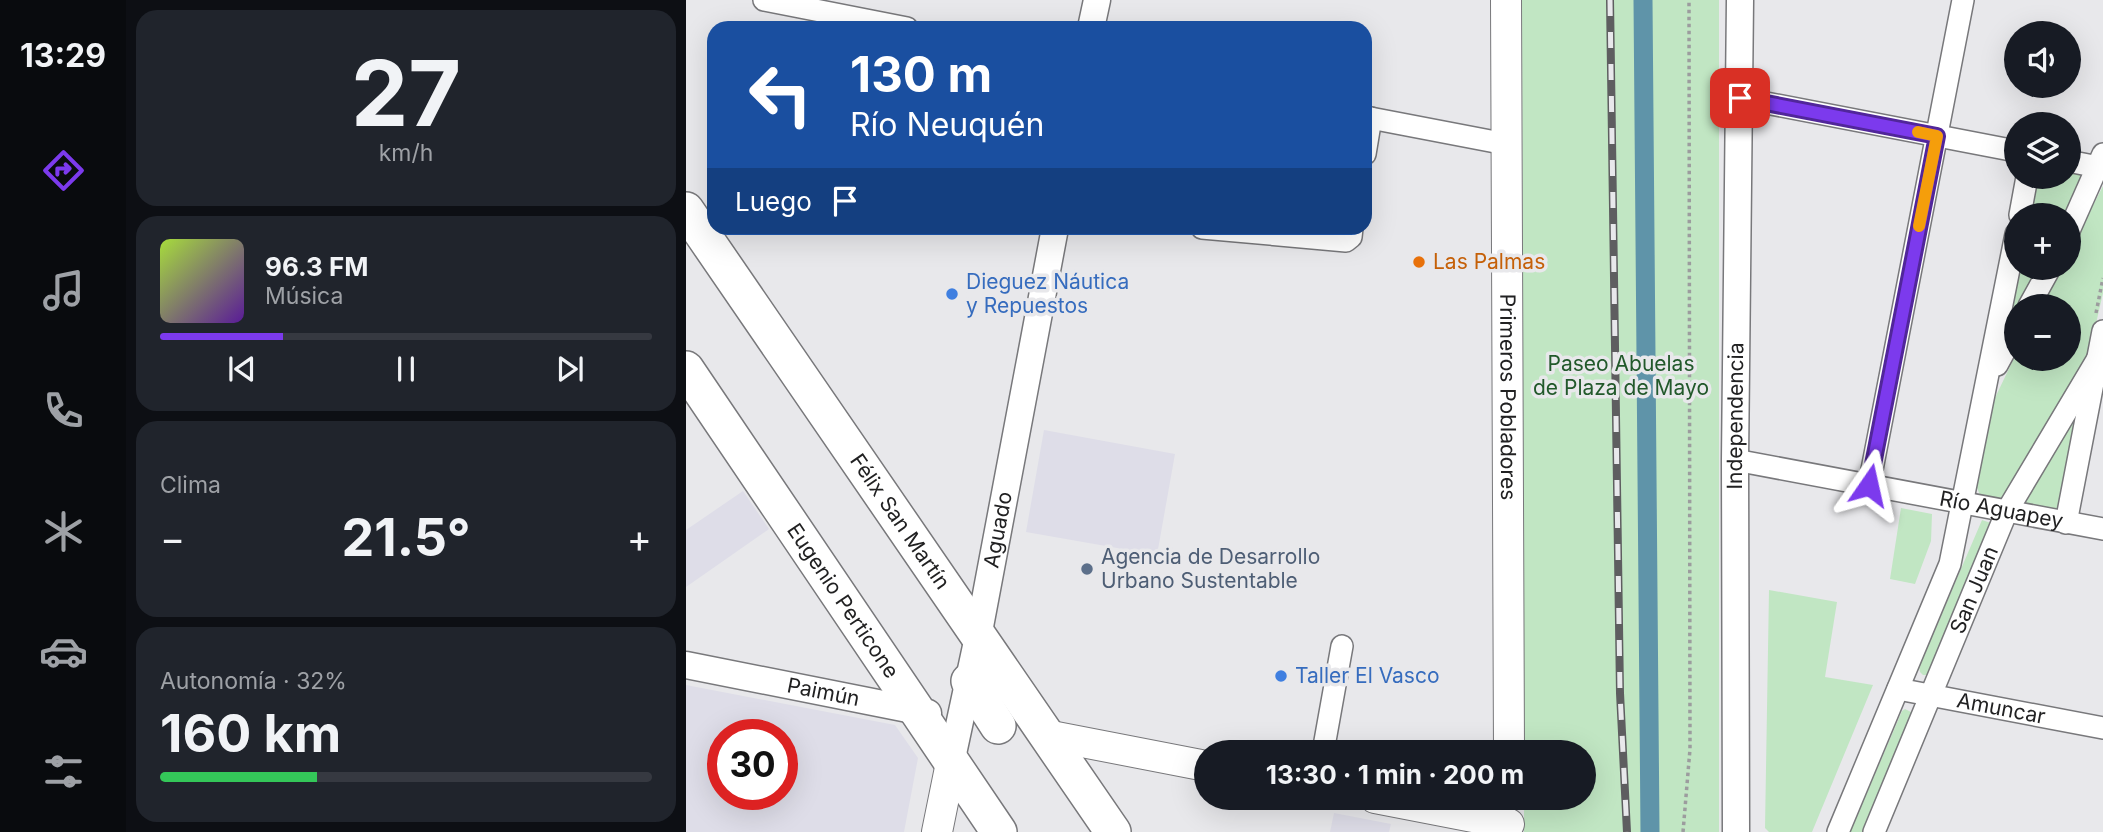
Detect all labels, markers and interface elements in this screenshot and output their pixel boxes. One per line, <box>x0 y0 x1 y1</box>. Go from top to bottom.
map controls <box>2004 21 2081 371</box>
button: sound <box>2004 21 2081 98</box>
text: 13:29 <box>20 36 106 75</box>
text: 27 <box>351 38 461 148</box>
text: 130 m <box>850 45 992 104</box>
icon: left <box>735 49 826 140</box>
pin <box>1710 68 1770 128</box>
icon: arrive <box>1721 79 1759 117</box>
text: Río Neuquén <box>850 105 1044 144</box>
button: layers <box>2004 112 2081 189</box>
text: km/h <box>379 139 433 167</box>
icon: directions <box>39 146 88 195</box>
icon: arrive <box>826 182 864 220</box>
text: Luego <box>735 186 812 217</box>
button: + <box>2004 203 2081 280</box>
place label: Las Palmas <box>1433 249 1545 274</box>
text: 96.3 FM <box>265 251 369 282</box>
marker: Las Palmas <box>1411 254 1427 270</box>
icon: music <box>39 266 88 315</box>
place label: Dieguez Náutica y Repuestos <box>966 269 1129 318</box>
text: Música <box>265 282 343 310</box>
marker: Dieguez Náutica y Repuestos <box>944 286 960 302</box>
street label: Primeros Pobladores <box>1495 294 1521 500</box>
button: − <box>2004 294 2081 371</box>
street label: Independencia <box>1722 342 1748 490</box>
icon: previous <box>223 350 261 388</box>
icon: pause <box>387 350 425 388</box>
icon: next <box>551 350 589 388</box>
park label: Paseo Abuelas de Plaza de Mayo <box>1533 351 1709 400</box>
icon: phone <box>39 386 88 435</box>
position arrow <box>1832 448 1906 522</box>
street label: Félix San Martín <box>845 449 955 594</box>
text: Clima <box>160 471 221 499</box>
street label: Río Aguapey <box>1938 486 2065 533</box>
street label: Aguado <box>978 489 1017 570</box>
text: 21.5° <box>341 506 471 569</box>
icon: climate <box>39 507 88 556</box>
text: − <box>160 515 185 561</box>
text: + <box>627 515 652 561</box>
street label: Eugenio Perticone <box>782 519 904 683</box>
street label: San Juan <box>1945 542 2003 637</box>
place label: Agencia de Desarrollo Urbano Sustentable <box>1101 544 1320 593</box>
marker: Agencia de Desarrollo Urbano Sustentable <box>1079 561 1095 577</box>
icon: car <box>39 627 88 676</box>
place label: Taller El Vasco <box>1295 663 1440 688</box>
text: Autonomía · 32% <box>160 667 347 695</box>
marker: Taller El Vasco <box>1273 668 1289 684</box>
street label: Paimún <box>785 672 862 711</box>
street label: Amuncar <box>1955 687 2048 729</box>
text: 160 km <box>160 702 341 765</box>
speed limit sign: 30 <box>707 719 798 810</box>
icon: filters <box>39 747 88 796</box>
text: 13:30 · 1 min · 200 m <box>1266 759 1524 790</box>

